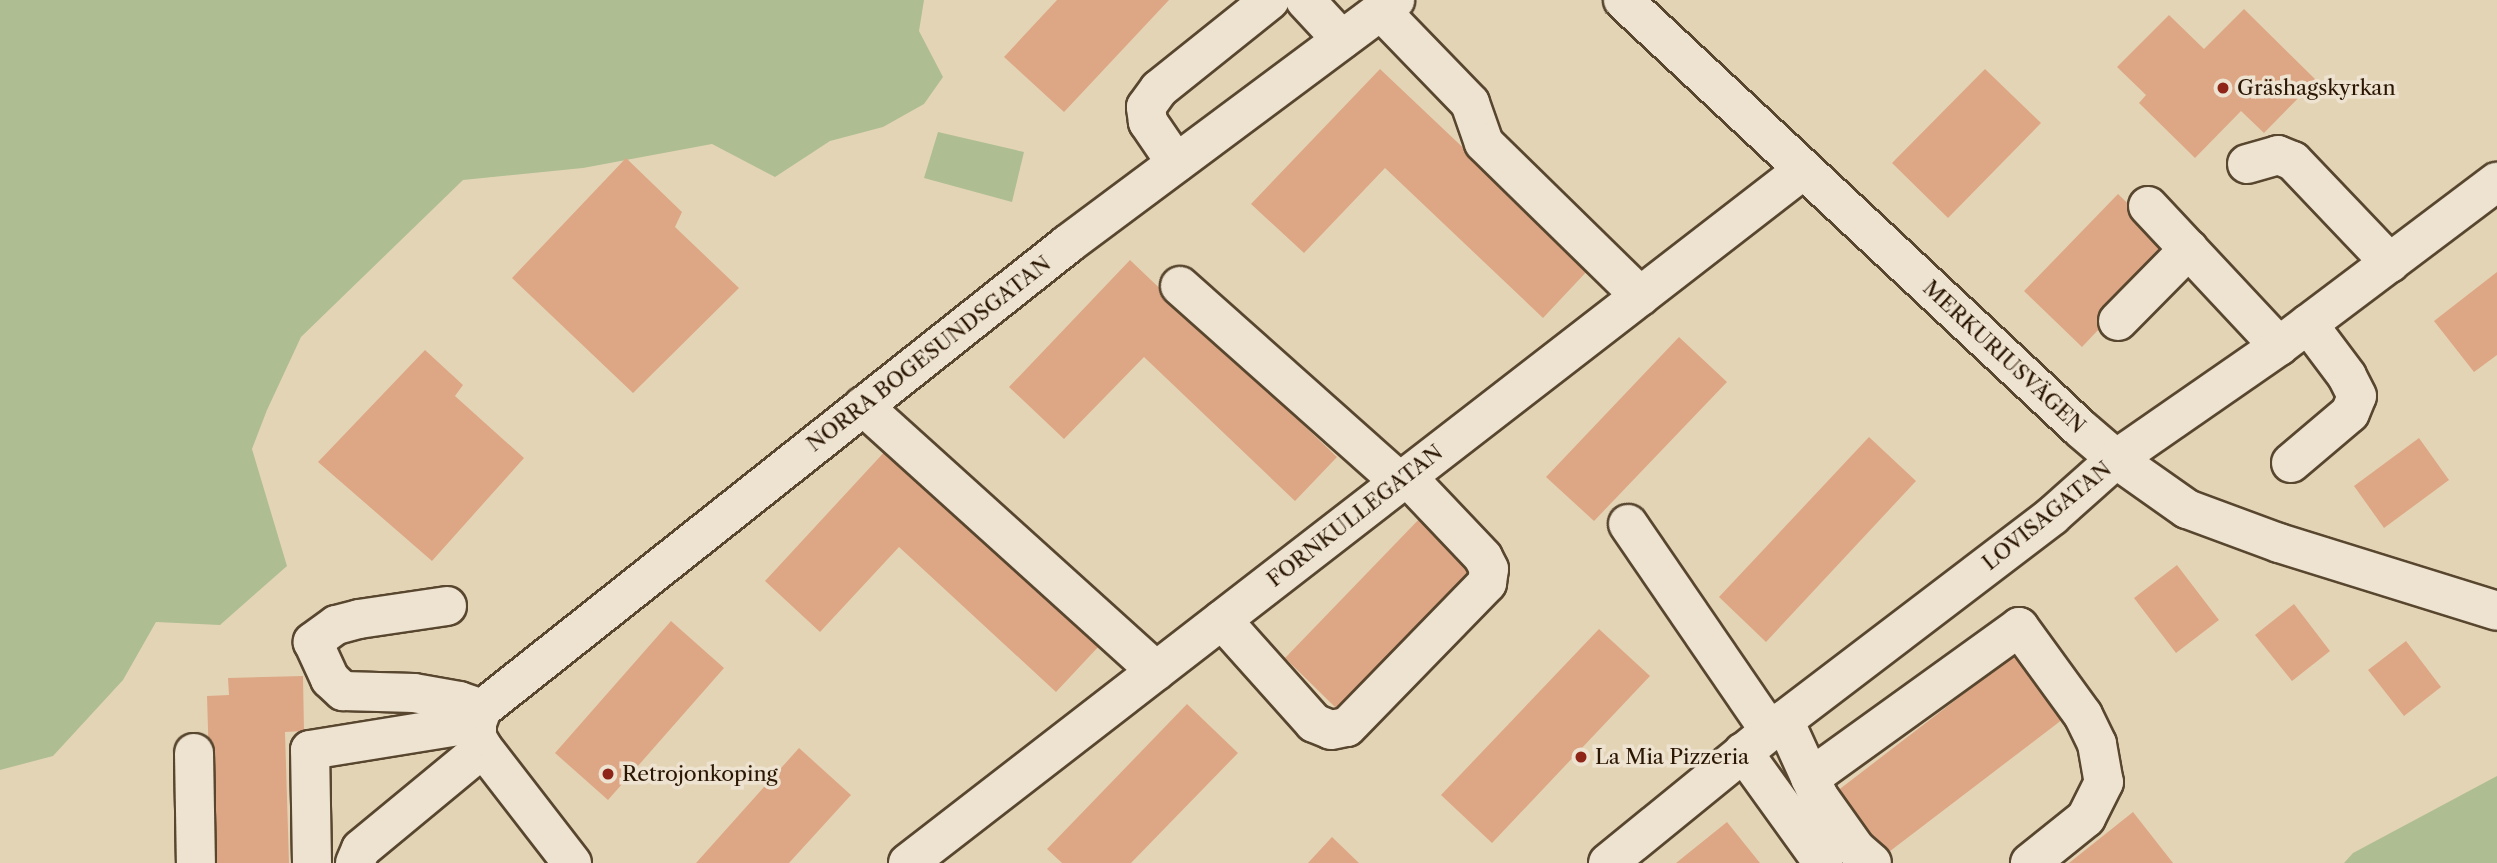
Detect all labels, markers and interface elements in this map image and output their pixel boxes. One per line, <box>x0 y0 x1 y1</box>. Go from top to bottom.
place label: Gräshagskyrkan <box>2237 75 2396 101</box>
marker: Gräshagskyrkan <box>2215 80 2231 96</box>
street label: NORRA BOGESUNDSGATAN <box>802 251 1056 457</box>
street label: MERKURIUSVÄGEN <box>1918 275 2090 439</box>
street label: FORNKULLEGATAN <box>1262 440 1448 592</box>
street label: LOVISAGATAN <box>1978 456 2116 576</box>
place label: La Mia Pizzeria <box>1595 744 1750 770</box>
marker: La Mia Pizzeria <box>1573 749 1589 765</box>
place label: Retrojonkoping <box>622 761 778 787</box>
marker: Retrojonkoping <box>600 766 616 782</box>

